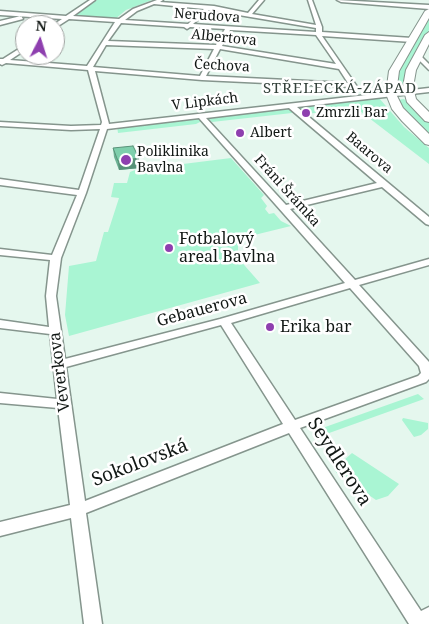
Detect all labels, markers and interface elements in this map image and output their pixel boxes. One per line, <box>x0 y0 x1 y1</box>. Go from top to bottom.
street label: Nerudova <box>173 5 241 27</box>
north arrow <box>15 15 65 65</box>
text: N <box>35 16 48 35</box>
street label: Albertova <box>190 26 258 50</box>
street label: Čechova <box>194 56 250 76</box>
district label: STŘELECKÁ-ZÁPAD <box>261 80 419 98</box>
street label: V Lipkách <box>171 90 239 114</box>
place label: Zmrzli Bar <box>316 105 387 121</box>
marker: Zmrzli Bar <box>300 107 312 119</box>
place label: Albert <box>250 125 292 141</box>
marker: Albert <box>234 127 246 139</box>
street label: Baarova <box>342 129 396 177</box>
place label: Poliklinika Bavlna <box>137 144 209 176</box>
street label: Fráni Šrámka <box>250 152 324 230</box>
marker: Poliklinika Bavlna <box>119 153 133 167</box>
place label: Fotbalový areal Bavlna <box>179 229 275 267</box>
marker: Fotbalový areal Bavlna <box>163 242 175 254</box>
street label: Gebauerova <box>155 289 249 331</box>
place label: Erika bar <box>280 317 352 337</box>
marker: Erika bar <box>264 321 276 333</box>
street label: Veverkova <box>46 331 74 413</box>
street label: Seydlerova <box>302 414 376 510</box>
street label: Sokolovská <box>89 434 191 492</box>

